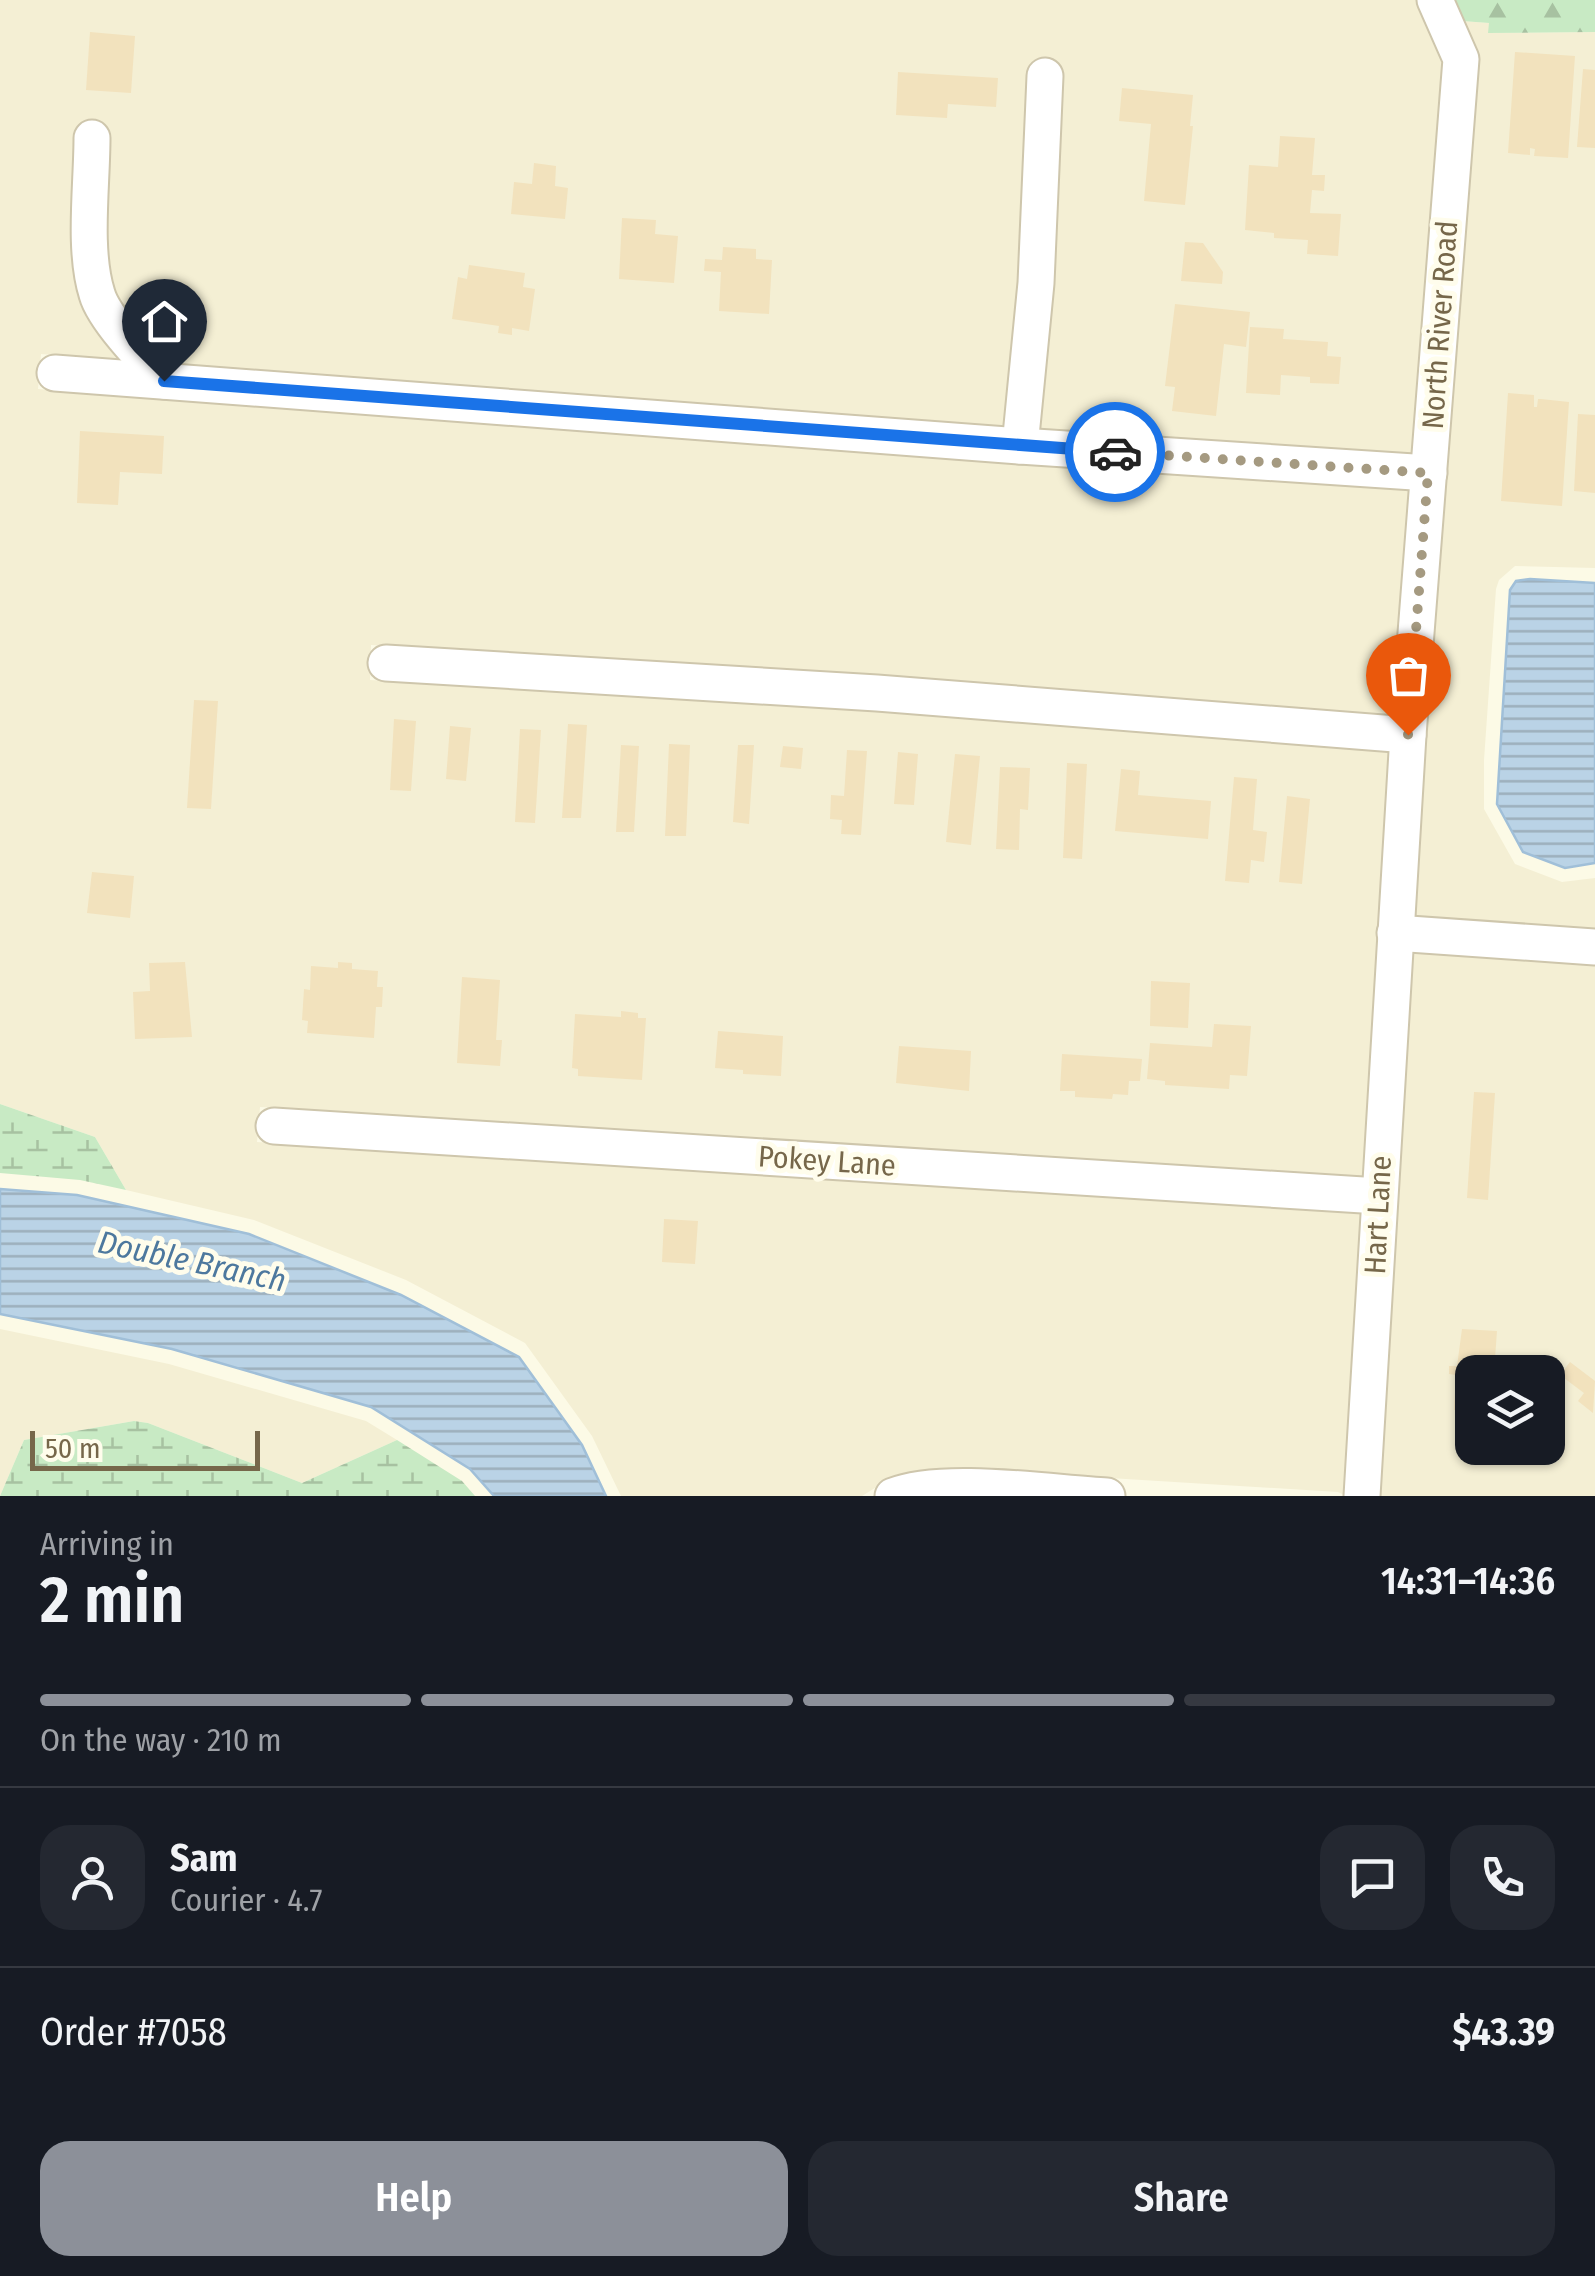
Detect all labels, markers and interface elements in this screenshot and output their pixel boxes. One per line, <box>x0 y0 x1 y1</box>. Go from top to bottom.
street label: North River Road <box>1415 220 1465 430</box>
pin <box>122 279 207 382</box>
icon: home <box>137 294 192 349</box>
courier <box>1065 402 1165 502</box>
icon: car <box>1088 425 1143 480</box>
pin <box>1366 633 1451 736</box>
icon: bag <box>1381 648 1436 703</box>
street label: Pokey Lane <box>757 1138 897 1184</box>
street label: Hart Lane <box>1357 1155 1399 1275</box>
water label: Double Branch <box>95 1223 289 1299</box>
map controls <box>1455 1355 1565 1465</box>
button: layers <box>1455 1355 1565 1465</box>
scale bar <box>30 1426 260 1470</box>
text: 50 m <box>45 1432 101 1465</box>
text: Arriving in <box>40 1525 174 1563</box>
text: 14:31–14:36 <box>1381 1558 1555 1604</box>
text: 2 min <box>40 1561 184 1639</box>
text: On the way · 210 m <box>40 1721 282 1759</box>
button: person <box>40 1825 145 1930</box>
button: chat <box>1320 1825 1425 1930</box>
button: phone <box>1450 1825 1555 1930</box>
text: Sam <box>170 1835 238 1881</box>
text: Courier · 4.7 <box>170 1881 322 1919</box>
text: Order #7058 <box>40 2009 227 2055</box>
text: $43.39 <box>1452 2009 1555 2055</box>
button: Help <box>40 2141 788 2256</box>
button: Share <box>808 2141 1555 2256</box>

